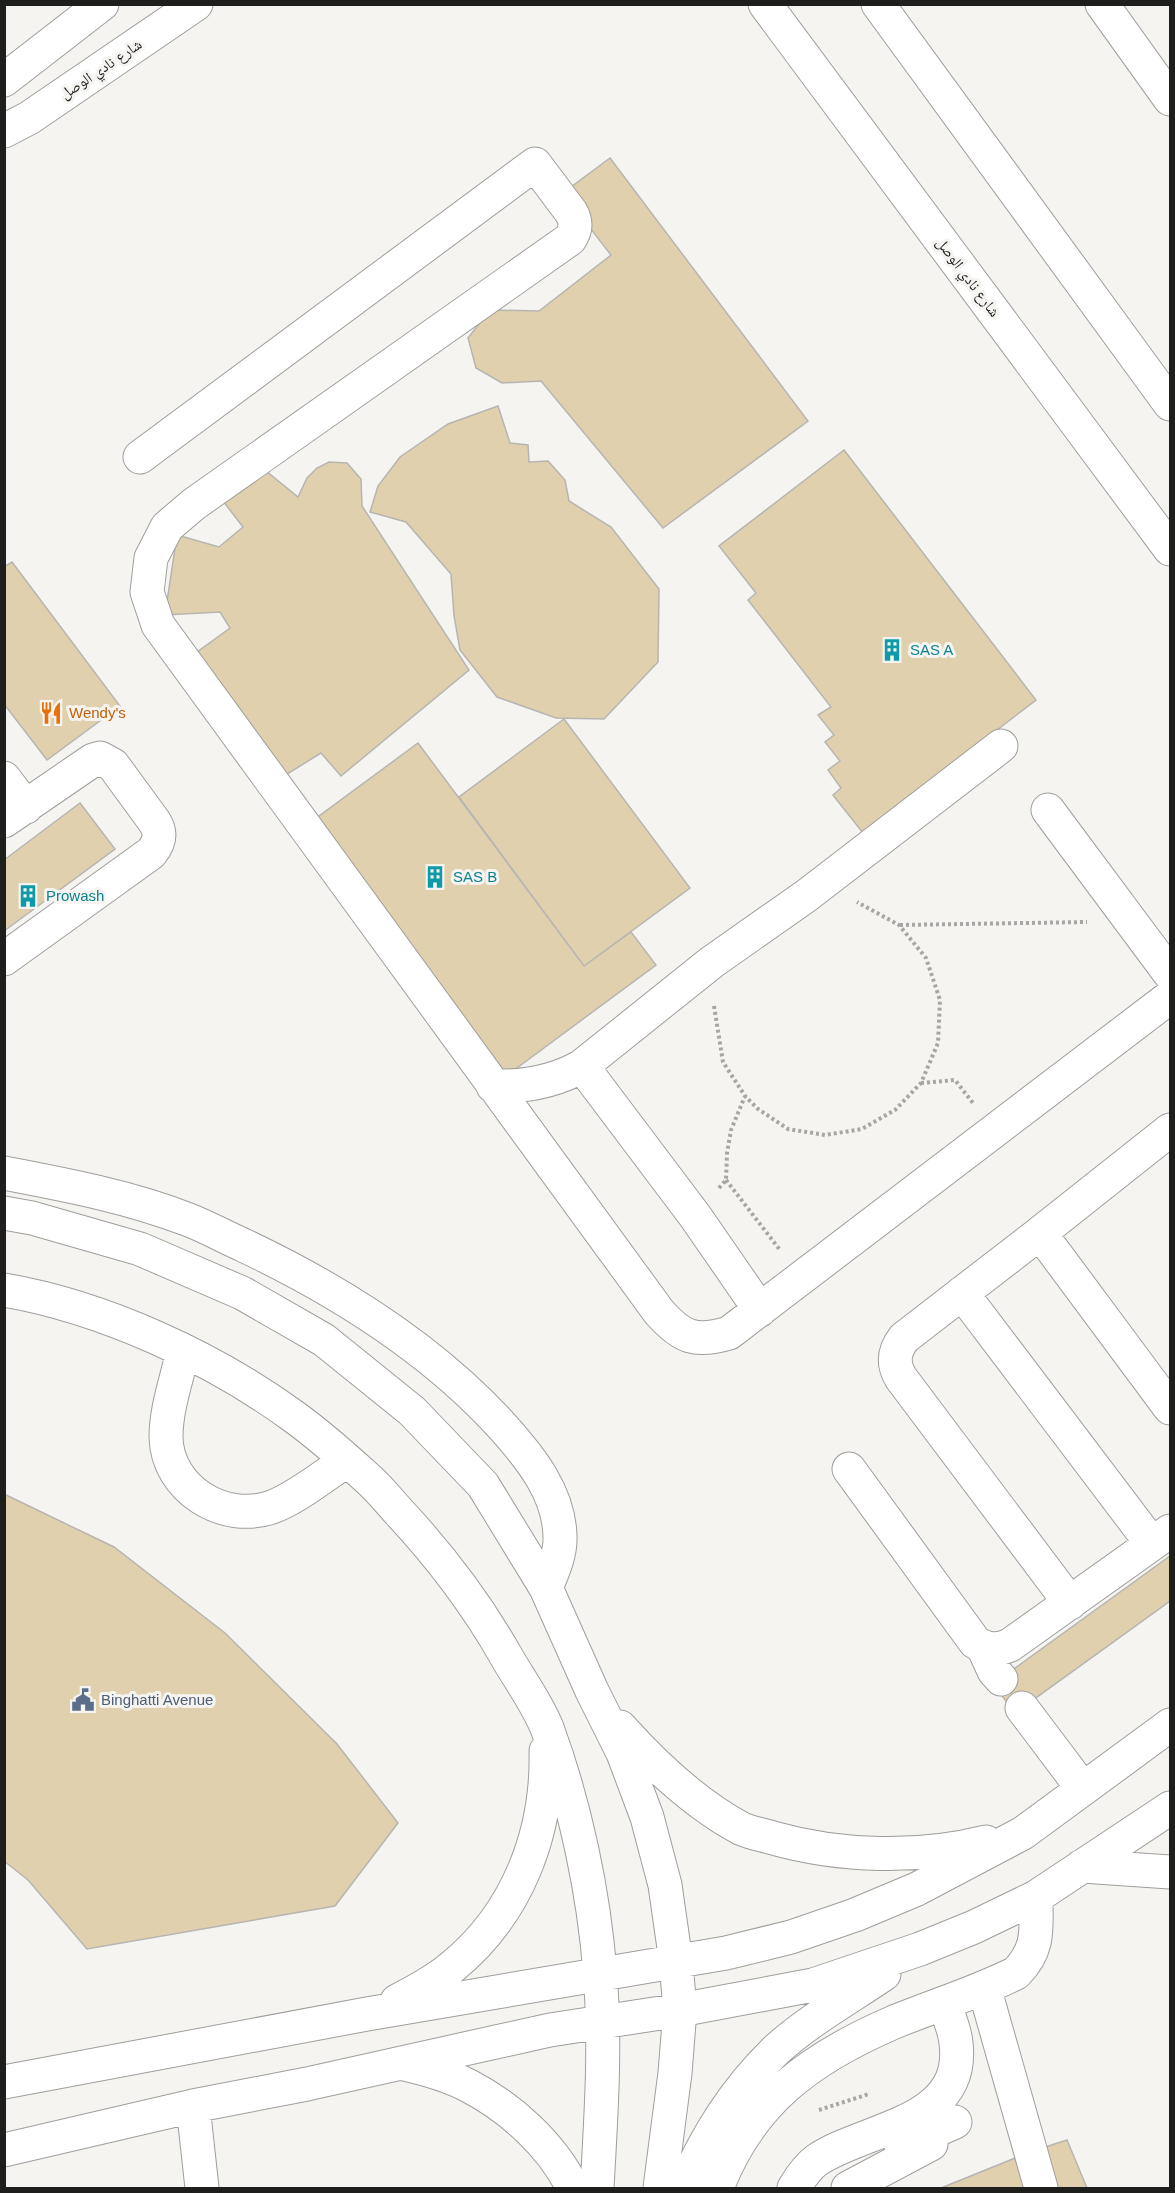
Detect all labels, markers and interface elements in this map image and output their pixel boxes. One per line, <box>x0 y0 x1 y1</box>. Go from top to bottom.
street label: شارع نادي الوصل <box>57 35 147 105</box>
street label: شارع نادي الوصل <box>930 234 1004 322</box>
building icon: SAS A <box>879 637 905 663</box>
place label: SAS A <box>910 641 953 658</box>
restaurant icon: Wendy's <box>38 700 64 726</box>
place label: Wendy's <box>69 704 126 721</box>
building icon: SAS B <box>422 864 448 890</box>
place label: SAS B <box>453 868 497 885</box>
building icon: Prowash <box>15 883 41 909</box>
place label: Prowash <box>46 887 104 904</box>
public building icon: Binghatti Avenue <box>70 1687 96 1713</box>
place label: Binghatti Avenue <box>101 1691 213 1708</box>

